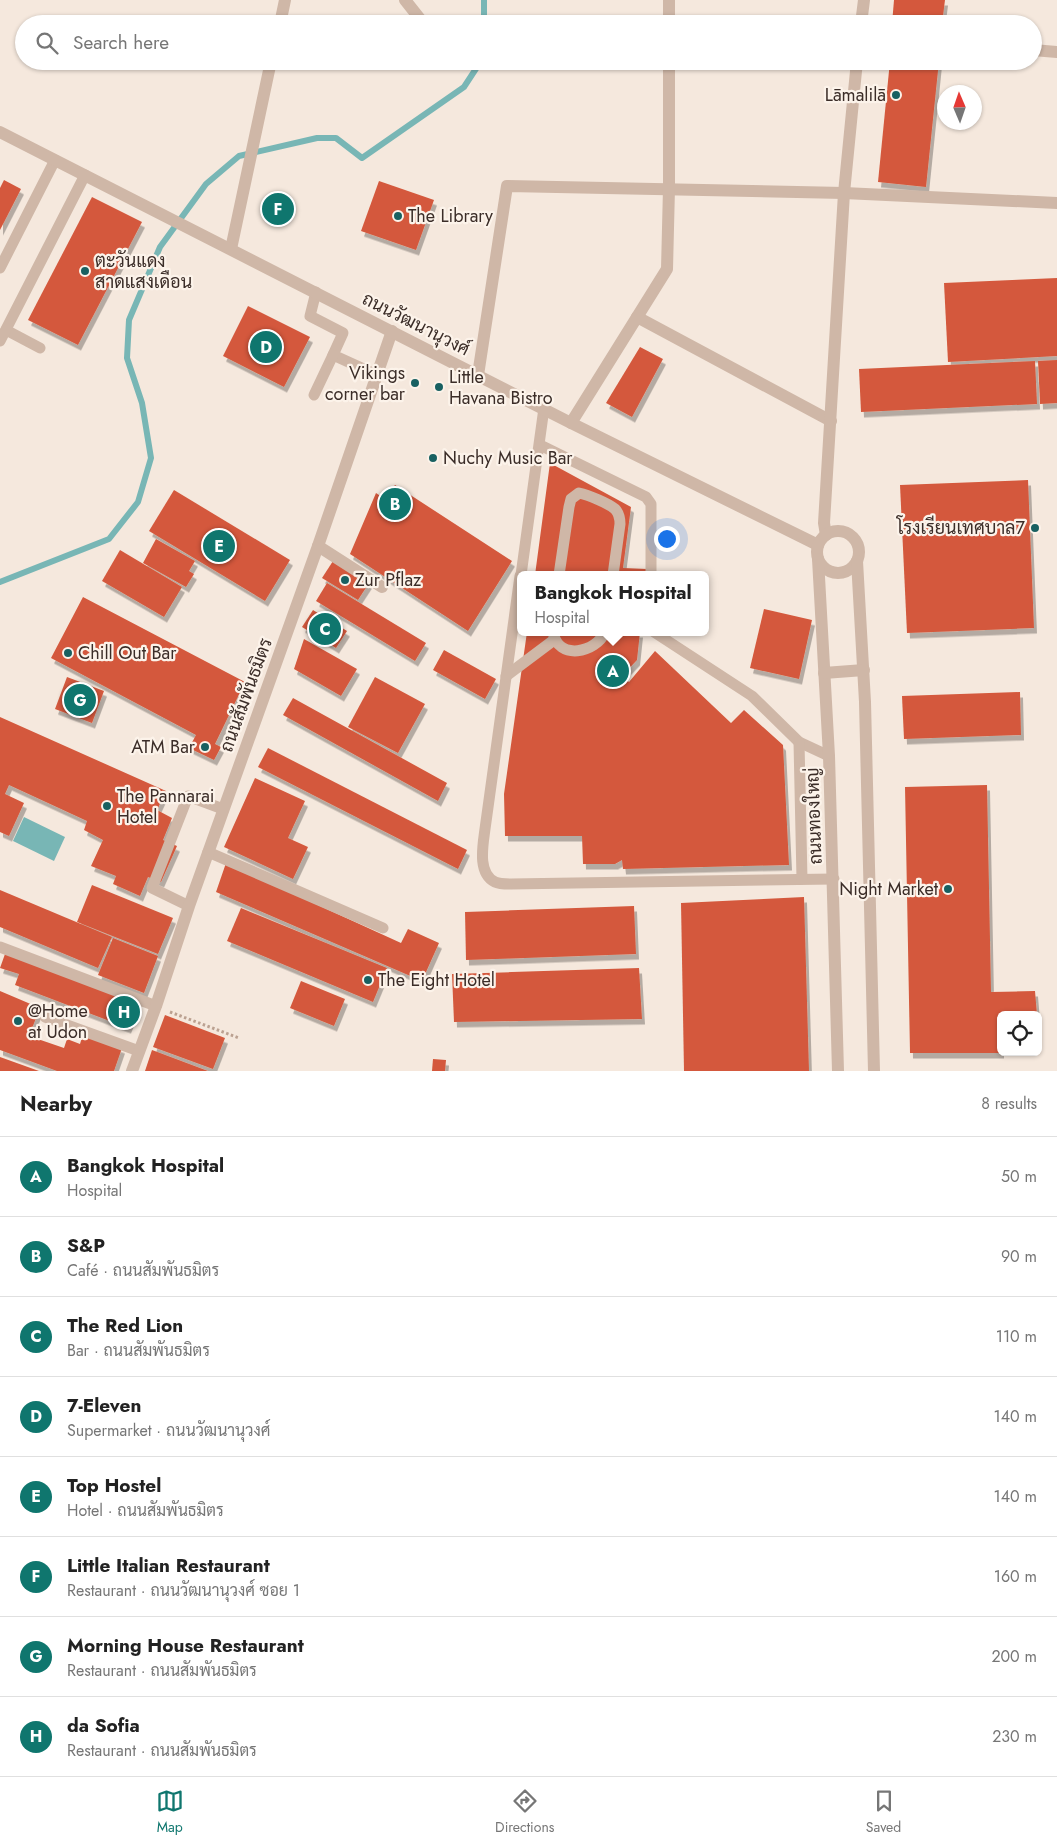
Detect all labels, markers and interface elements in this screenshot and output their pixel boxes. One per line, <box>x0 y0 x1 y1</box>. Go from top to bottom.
search box <box>15 15 1042 70</box>
icon: search <box>33 29 61 57</box>
text: Search here <box>73 29 169 56</box>
place label: Lāmalilā <box>825 82 886 108</box>
north arrow <box>937 85 982 130</box>
marker: Lāmalilā <box>890 89 902 101</box>
pin: F <box>262 190 294 228</box>
place label: The Library <box>408 203 493 229</box>
marker: The Library <box>392 210 404 222</box>
place label: ตะวันแดง สาดแสงเดือน <box>95 248 192 295</box>
marker: ตะวันแดง สาดแสงเดือน <box>79 265 91 277</box>
street label: ถนนวัฒนานุวงศ์ <box>358 286 474 362</box>
pin: D <box>250 328 282 366</box>
place label: Vikings corner bar <box>325 360 406 407</box>
place label: Little Havana Bistro <box>449 364 553 411</box>
marker: Vikings corner bar <box>409 377 421 389</box>
marker: Little Havana Bistro <box>433 381 445 393</box>
place label: Nuchy Music Bar <box>443 445 573 471</box>
marker: Nuchy Music Bar <box>427 452 439 464</box>
pin: B <box>379 485 411 523</box>
place label: โรงเรียนเทศบาล7 <box>896 515 1026 541</box>
marker: โรงเรียนเทศบาล7 <box>1029 522 1041 534</box>
your location <box>654 526 680 552</box>
pin: E <box>203 527 235 565</box>
place label: Zur Pflaz <box>355 567 422 593</box>
popup <box>517 571 709 636</box>
marker: Zur Pflaz <box>339 574 351 586</box>
text: Bangkok Hospital <box>534 579 692 606</box>
text: Hospital <box>534 606 590 629</box>
pin: C <box>309 610 341 648</box>
street label: ถนนสัมพันธมิตร <box>213 634 279 756</box>
place label: Chill Out Bar <box>78 640 177 666</box>
marker: Chill Out Bar <box>62 647 74 659</box>
pin: A <box>597 652 629 690</box>
pin: G <box>64 681 96 719</box>
place label: ATM Bar <box>131 734 196 760</box>
marker: ATM Bar <box>199 741 211 753</box>
street label: ถนนทองใหญ่ <box>799 767 829 865</box>
place label: The Pannarai Hotel <box>117 783 215 830</box>
marker: The Pannarai Hotel <box>101 800 113 812</box>
place label: Night Market <box>839 876 939 902</box>
marker: Night Market <box>942 883 954 895</box>
place label: The Eight Hotel <box>378 967 495 993</box>
marker: The Eight Hotel <box>362 974 374 986</box>
pin: H <box>108 993 140 1031</box>
place label: @Home at Udon <box>28 998 88 1045</box>
map controls <box>997 1011 1042 1056</box>
button: locate <box>997 1011 1042 1056</box>
marker: @Home at Udon <box>12 1015 24 1027</box>
text: Nearby <box>20 1089 92 1119</box>
text: 8 results <box>981 1092 1037 1115</box>
text: Bangkok Hospital <box>67 1152 224 1179</box>
text: A <box>30 1165 42 1188</box>
text: 50 m <box>1001 1165 1037 1188</box>
text: Hospital <box>67 1179 122 1202</box>
text: S&P <box>67 1232 105 1259</box>
text: B <box>31 1245 41 1268</box>
text: 90 m <box>1001 1245 1037 1268</box>
text: Café · ถนนสัมพันธมิตร <box>67 1259 219 1282</box>
text: The Red Lion <box>67 1312 183 1339</box>
text: C <box>30 1325 42 1348</box>
text: 110 m <box>996 1325 1037 1348</box>
text: Bar · ถนนสัมพันธมิตร <box>67 1339 210 1362</box>
text: 7-Eleven <box>67 1392 141 1419</box>
text: D <box>30 1405 42 1428</box>
text: 140 m <box>994 1405 1037 1428</box>
text: Supermarket · ถนนวัฒนานุวงศ์ <box>67 1419 270 1442</box>
text: Top Hostel <box>67 1472 161 1499</box>
text: E <box>31 1485 41 1508</box>
text: 140 m <box>994 1485 1037 1508</box>
text: Hotel · ถนนสัมพันธมิตร <box>67 1499 224 1522</box>
text: Little Italian Restaurant <box>67 1552 270 1579</box>
text: F <box>32 1565 40 1588</box>
text: 160 m <box>994 1565 1037 1588</box>
text: Restaurant · ถนนวัฒนานุวงศ์ ซอย 1 <box>67 1579 300 1602</box>
text: Morning House Restaurant <box>67 1632 304 1659</box>
text: G <box>29 1645 43 1668</box>
text: 200 m <box>991 1645 1037 1668</box>
text: Restaurant · ถนนสัมพันธมิตร <box>67 1659 257 1682</box>
text: da Sofia <box>67 1712 140 1739</box>
text: H <box>30 1725 42 1748</box>
text: 230 m <box>992 1725 1037 1748</box>
text: Restaurant · ถนนสัมพันธมิตร <box>67 1739 257 1762</box>
tab: Map <box>156 1787 184 1837</box>
tab: Directions <box>495 1787 554 1837</box>
tab: Saved <box>866 1787 901 1837</box>

